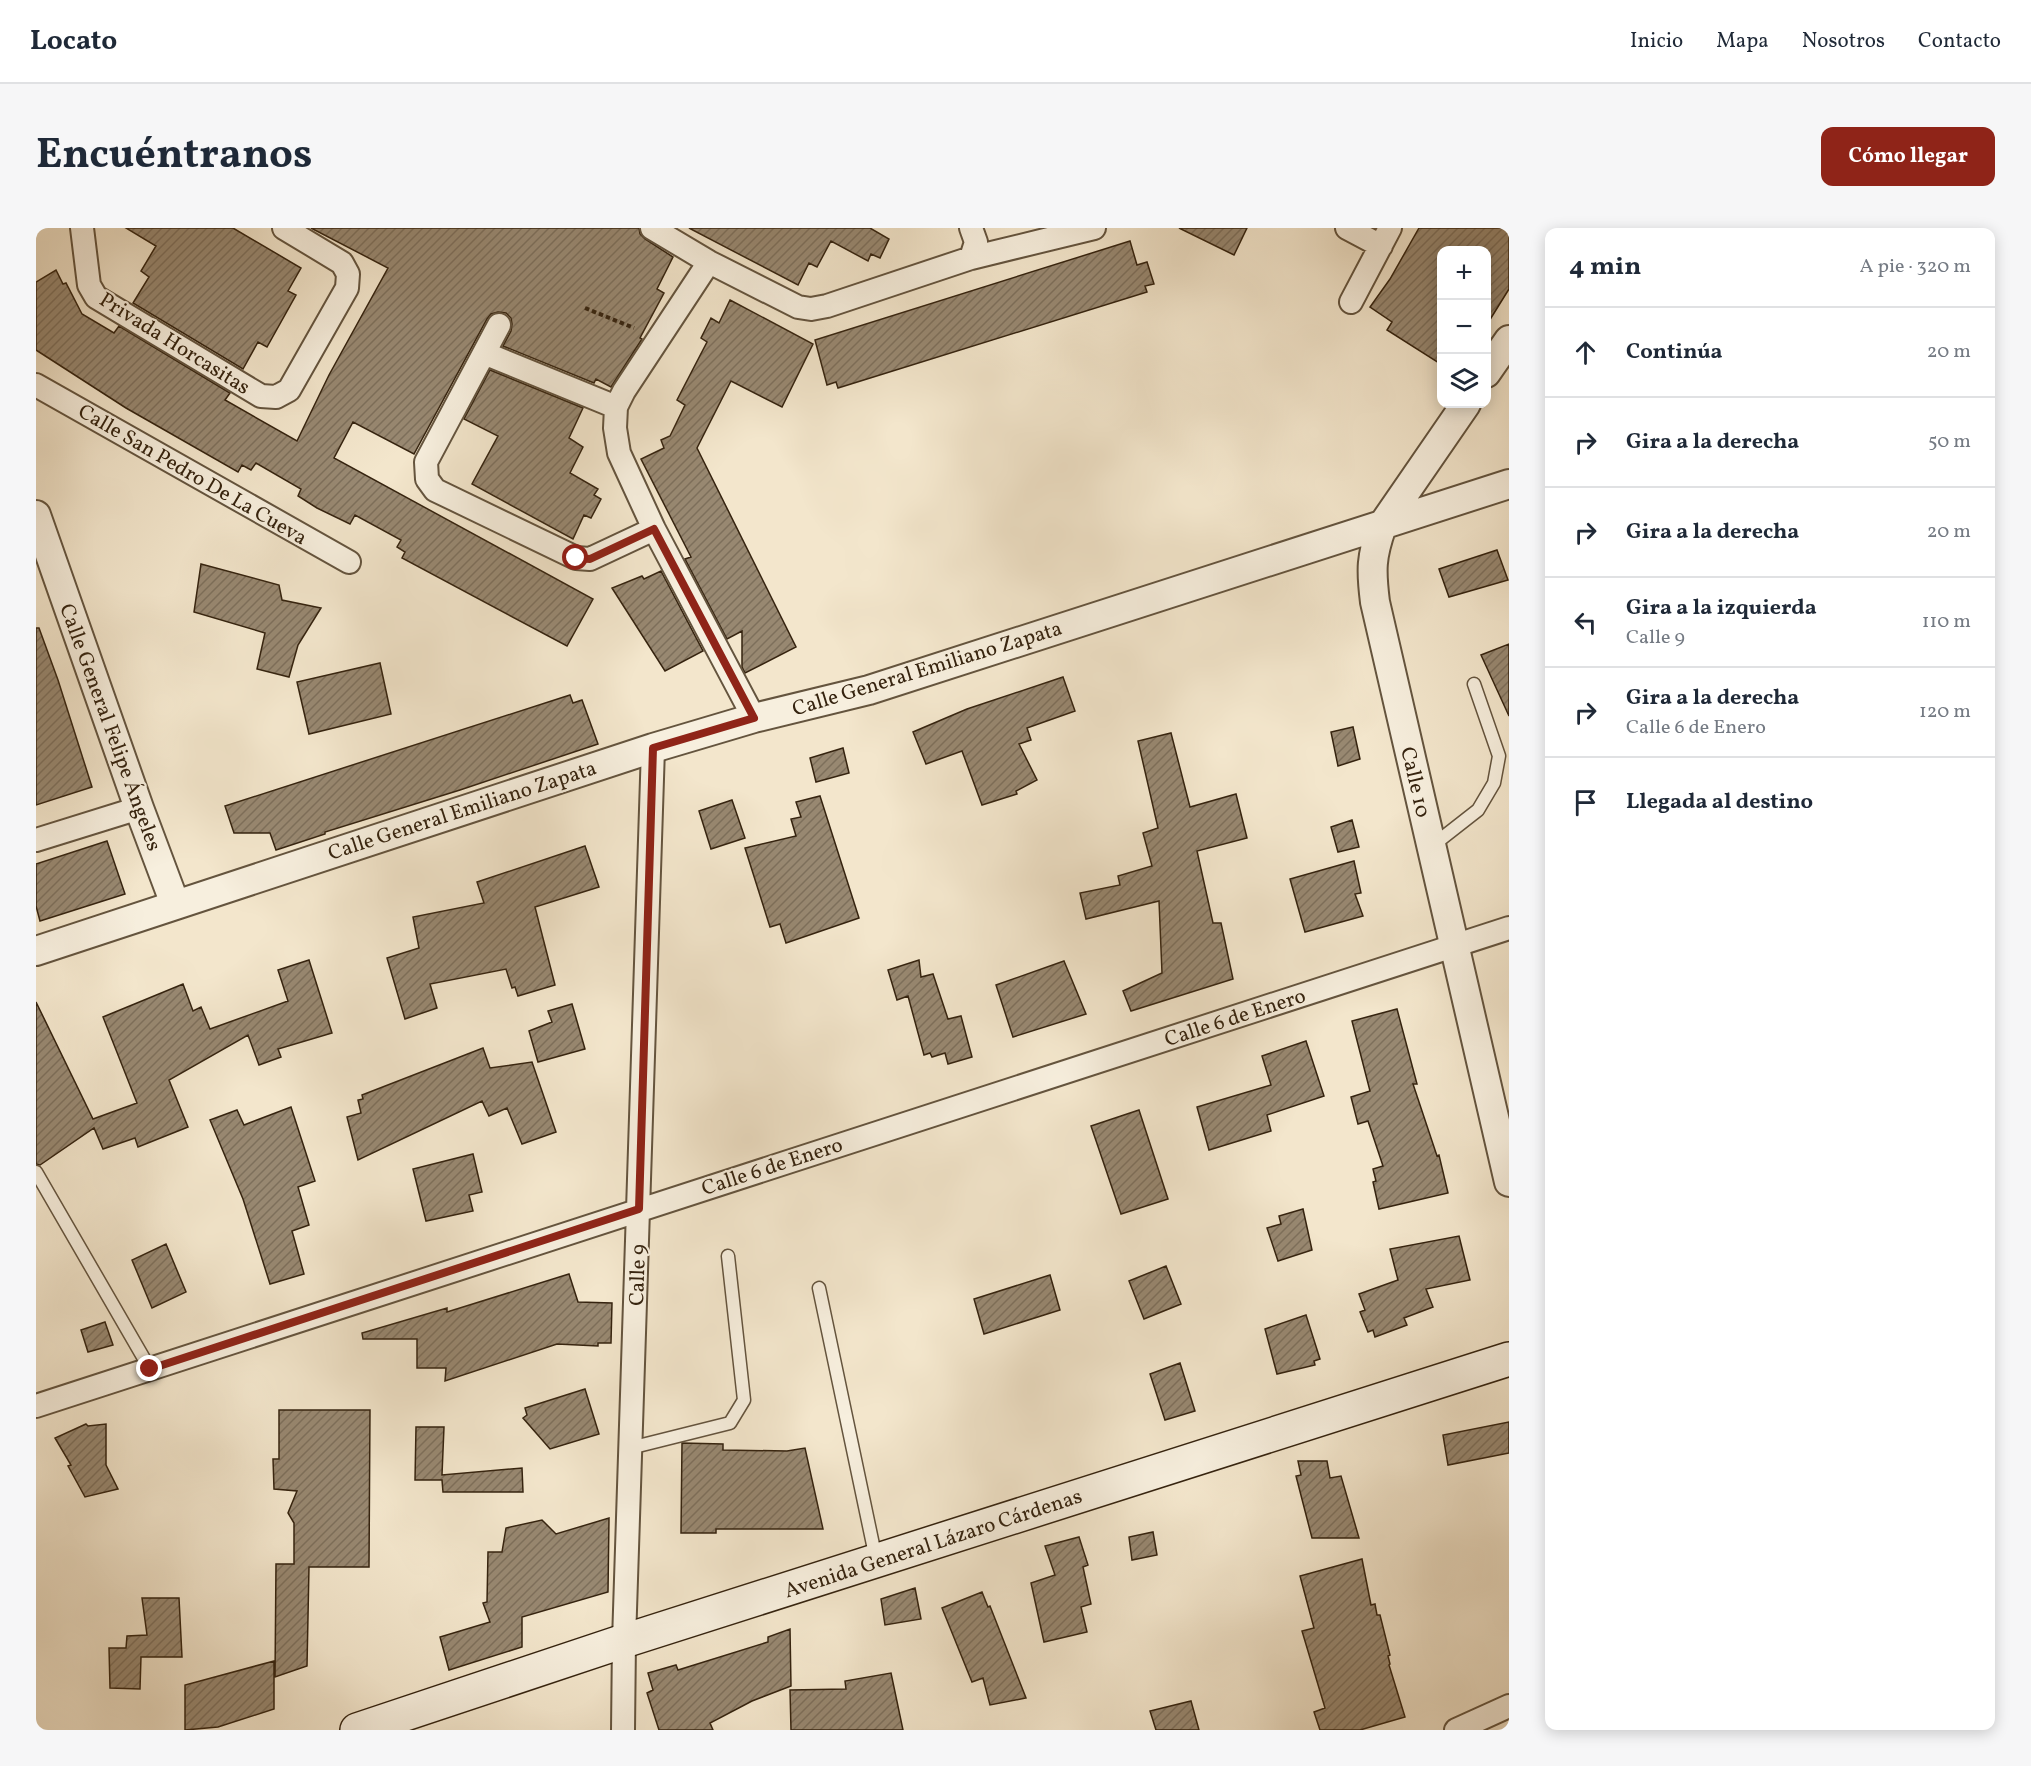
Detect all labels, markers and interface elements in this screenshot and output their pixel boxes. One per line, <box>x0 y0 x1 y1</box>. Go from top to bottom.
text: Locato <box>30 22 117 61</box>
text: Inicio <box>1630 27 1683 56</box>
text: Mapa <box>1716 27 1769 56</box>
text: Nosotros <box>1802 27 1885 56</box>
text: Contacto <box>1918 27 2001 56</box>
text: Encuéntranos <box>36 127 312 186</box>
button: Cómo llegar <box>1821 127 1995 186</box>
map controls <box>1437 246 1491 408</box>
button: + <box>1437 246 1491 300</box>
text: 4 min <box>1569 249 1641 285</box>
text: A pie · 320 m <box>1860 253 1971 281</box>
street label: Privada Horcasitas <box>93 286 255 402</box>
button: − <box>1437 300 1491 354</box>
icon: ahead <box>1569 336 1602 369</box>
text: Continúa <box>1626 337 1723 368</box>
text: 20 m <box>1927 338 1971 366</box>
button: layers <box>1437 354 1491 408</box>
street label: Calle San Pedro De La Cueva <box>72 398 312 553</box>
icon: right <box>1569 426 1602 459</box>
text: Gira a la derecha <box>1626 427 1799 458</box>
text: 50 m <box>1928 428 1971 456</box>
icon: right <box>1569 516 1602 549</box>
text: Gira a la derecha <box>1626 517 1799 548</box>
text: 20 m <box>1927 518 1971 546</box>
route start <box>562 544 588 570</box>
text: Gira a la izquierda <box>1626 593 1817 624</box>
street label: Calle General Felipe Ángeles <box>51 600 168 855</box>
icon: left <box>1569 606 1602 639</box>
text: 110 m <box>1922 608 1971 636</box>
street label: Calle General Emiliano Zapata <box>789 615 1066 724</box>
text: Calle 9 <box>1626 624 1685 652</box>
text: Gira a la derecha <box>1626 683 1799 714</box>
icon: right <box>1569 696 1602 729</box>
text: 120 m <box>1919 698 1971 726</box>
text: Calle 6 de Enero <box>1626 714 1766 742</box>
street label: Calle 10 <box>1392 744 1437 821</box>
street label: Calle General Emiliano Zapata <box>325 754 600 869</box>
icon: arrive <box>1569 786 1602 819</box>
text: Llegada al destino <box>1626 787 1813 818</box>
street label: Calle 6 de Enero <box>1161 982 1310 1055</box>
street label: Calle 6 de Enero <box>698 1131 847 1204</box>
street label: Calle 9 <box>623 1244 654 1306</box>
route end <box>136 1355 162 1381</box>
street label: Avenida General Lázaro Cárdenas <box>781 1483 1086 1606</box>

